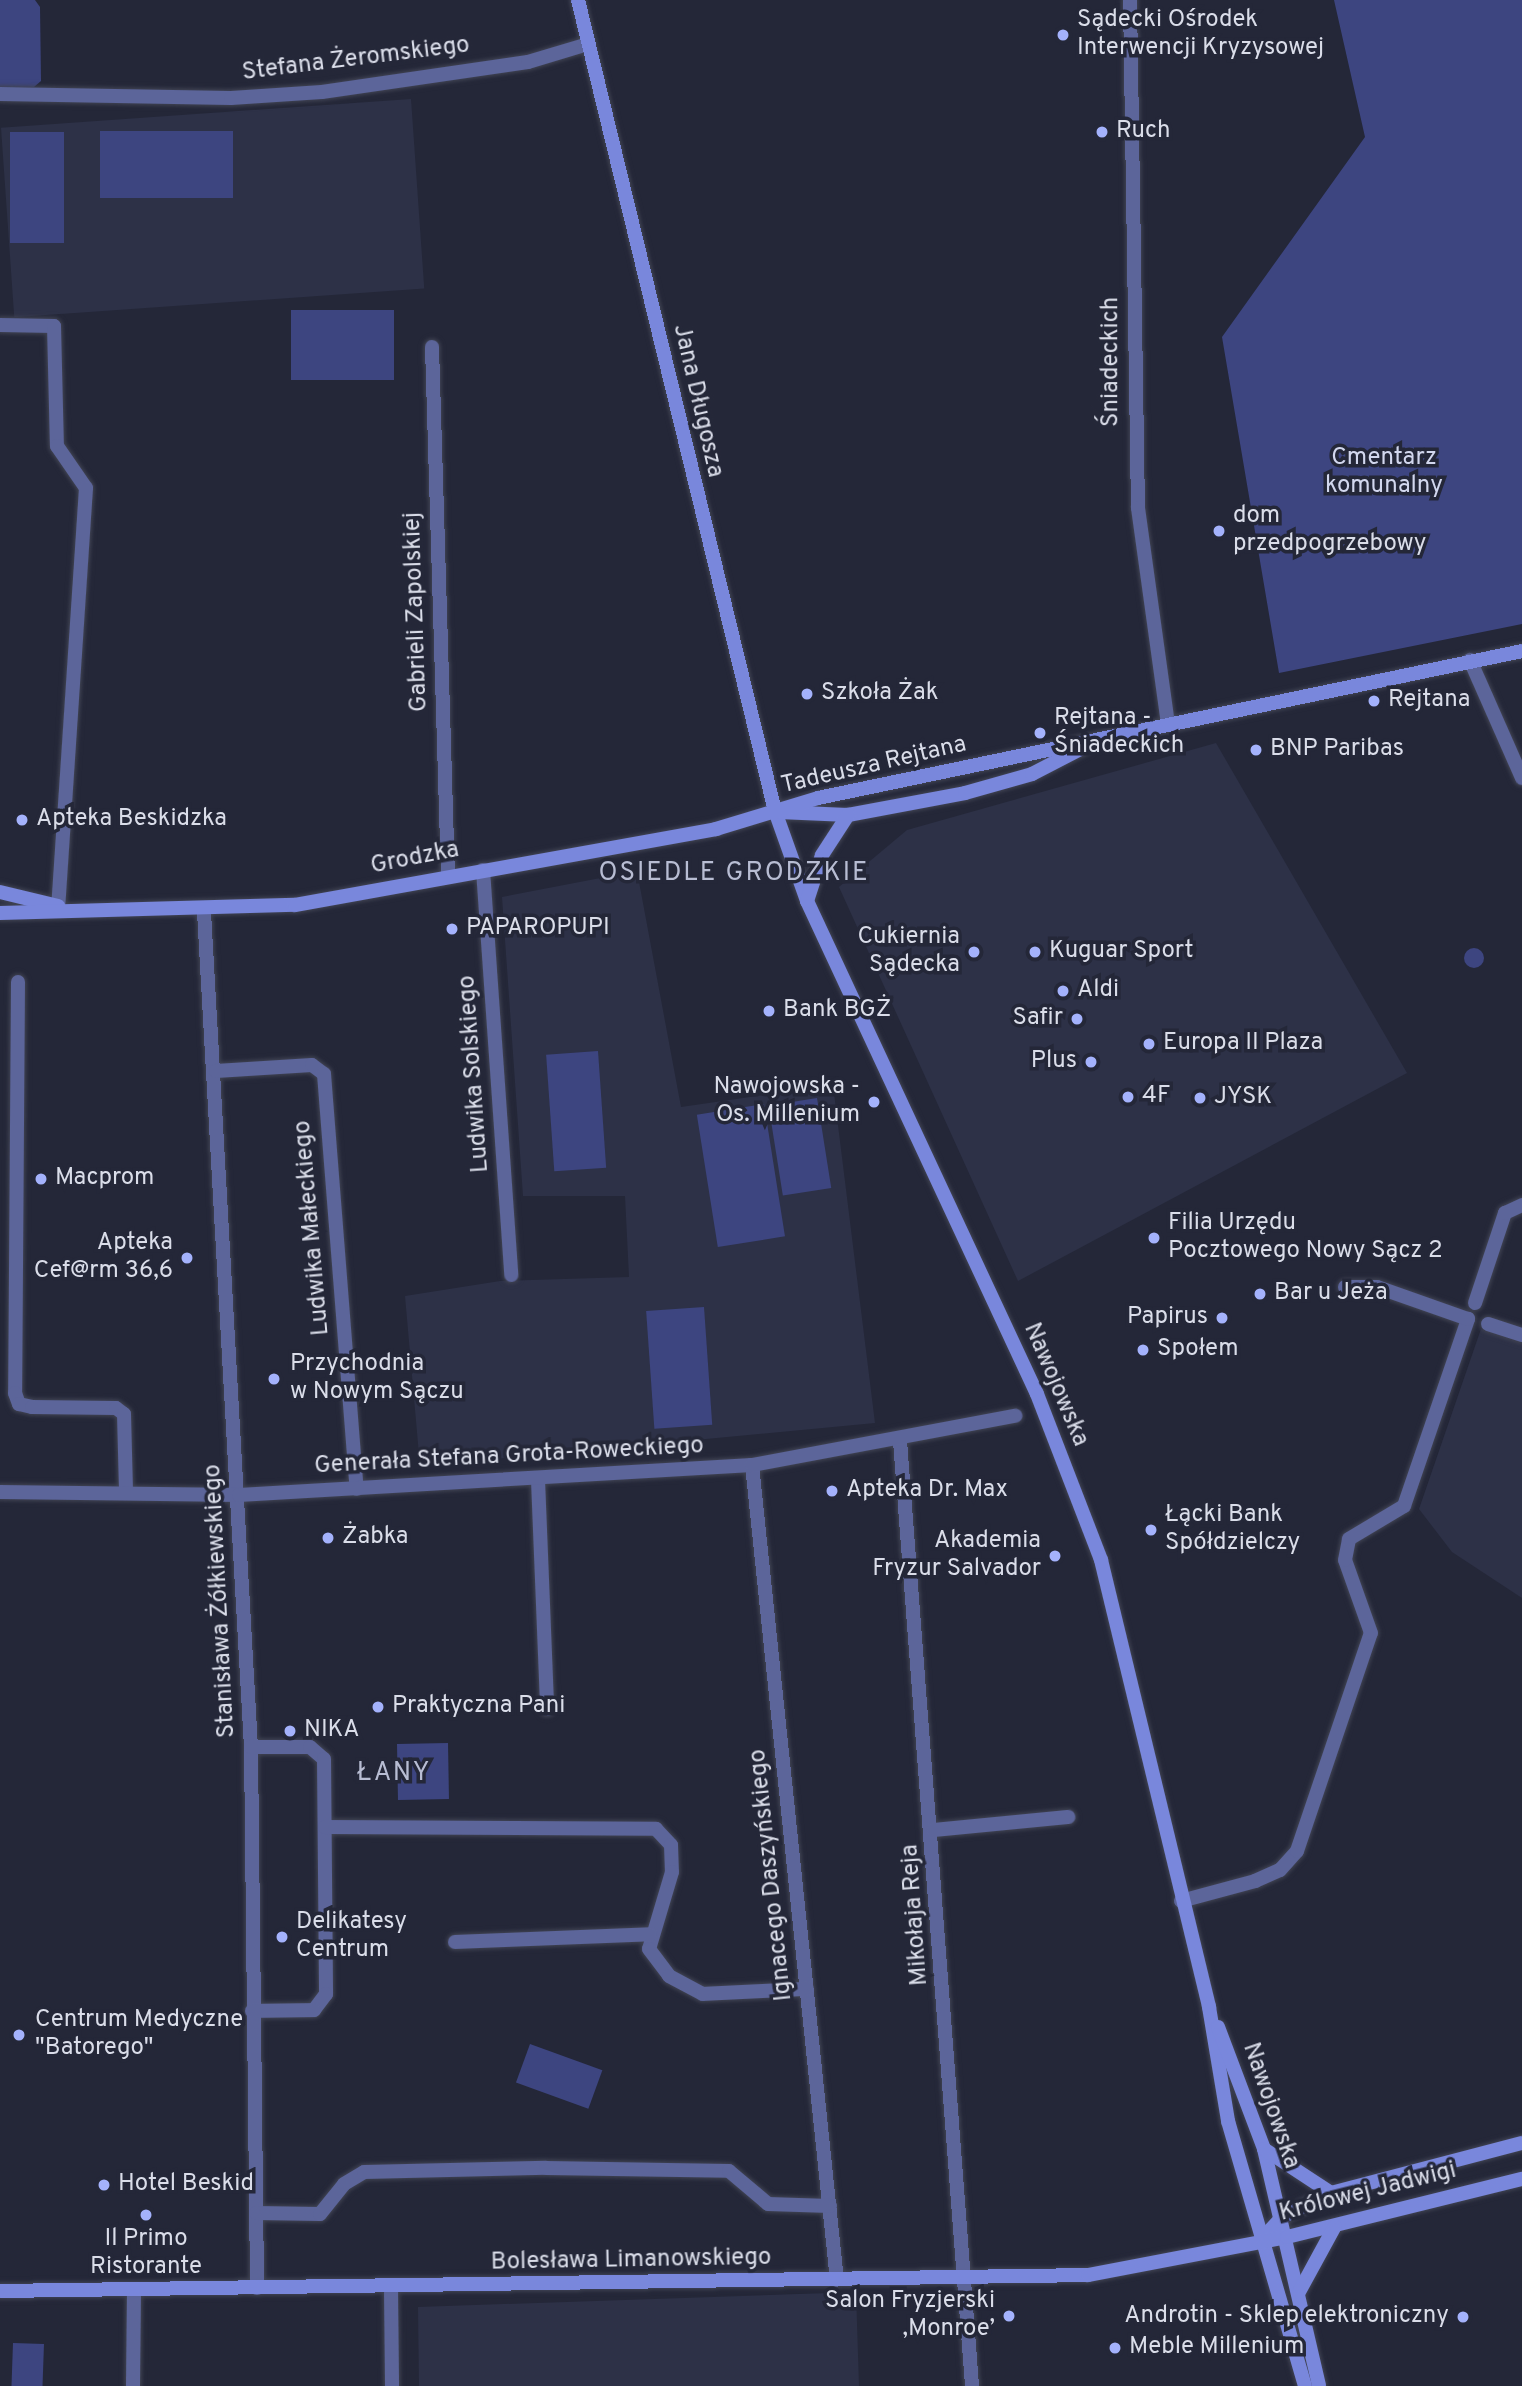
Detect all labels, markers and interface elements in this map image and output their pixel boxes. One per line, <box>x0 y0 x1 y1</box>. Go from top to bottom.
place label: Sądecki Ośrodek Interwencji Kryzysowej <box>1077 7 1324 63</box>
marker: Sądecki Ośrodek Interwencji Kryzysowej <box>1055 27 1071 43</box>
street label: Stefana Żeromskiego <box>241 32 471 88</box>
place label: Ruch <box>1116 118 1171 146</box>
marker: Ruch <box>1094 124 1110 140</box>
street label: Śniadeckich <box>1098 297 1126 427</box>
street label: Jana Długosza <box>665 322 729 480</box>
park label: Cmentarz komunalny <box>1325 445 1443 501</box>
place label: dom przedpogrzebowy <box>1233 503 1426 559</box>
street label: Gabrieli Zapolskiej <box>399 512 435 712</box>
marker: dom przedpogrzebowy <box>1211 523 1227 539</box>
place label: Szkoła Żak <box>821 680 938 708</box>
marker: Szkoła Żak <box>799 686 815 702</box>
place label: Rejtana <box>1388 687 1470 715</box>
marker: Rejtana <box>1366 693 1382 709</box>
place label: Rejtana - Śniadeckich <box>1054 705 1184 761</box>
marker: Rejtana - Śniadeckich <box>1032 725 1048 741</box>
street label: Tadeusza Rejtana <box>779 731 969 801</box>
place label: BNP Paribas <box>1270 736 1404 764</box>
marker: BNP Paribas <box>1248 742 1264 758</box>
place label: Apteka Beskidzka <box>36 806 227 834</box>
marker: Apteka Beskidzka <box>14 812 30 828</box>
street label: Grodzka <box>368 836 462 882</box>
district label: OSIEDLE GRODZKIE <box>600 858 868 890</box>
place label: PAPAROPUPI <box>466 915 610 943</box>
marker: PAPAROPUPI <box>444 921 460 937</box>
place label: Cukiernia Sądecka <box>858 924 960 980</box>
place label: Kuguar Sport <box>1049 938 1194 966</box>
marker: Cukiernia Sądecka <box>966 944 982 960</box>
marker: Kuguar Sport <box>1027 944 1043 960</box>
street label: Ludwika Solskiego <box>454 974 496 1174</box>
place label: Aldi <box>1077 977 1119 1005</box>
marker: Aldi <box>1055 983 1071 999</box>
place label: Bank BGŻ <box>783 997 891 1025</box>
marker: Bank BGŻ <box>761 1003 777 1019</box>
place label: Safir <box>1013 1005 1063 1033</box>
marker: Safir <box>1069 1011 1085 1027</box>
place label: Europa II Plaza <box>1163 1030 1323 1058</box>
marker: Europa II Plaza <box>1141 1036 1157 1052</box>
place label: Plus <box>1031 1048 1077 1076</box>
marker: Plus <box>1083 1054 1099 1070</box>
place label: Nawojowska - Os. Millenium <box>714 1074 860 1130</box>
place label: 4F <box>1142 1083 1170 1111</box>
place label: JYSK <box>1214 1084 1272 1112</box>
marker: 4F <box>1120 1089 1136 1105</box>
marker: JYSK <box>1192 1090 1208 1106</box>
marker: Nawojowska - Os. Millenium <box>866 1094 882 1110</box>
street label: Ludwika Małeckiego <box>289 1119 337 1337</box>
place label: Macprom <box>55 1165 154 1193</box>
marker: Macprom <box>33 1171 49 1187</box>
place label: Filia Urzędu Pocztowego Nowy Sącz 2 <box>1168 1210 1443 1266</box>
place label: Apteka Cef@rm 36,6 <box>34 1230 173 1286</box>
marker: Filia Urzędu Pocztowego Nowy Sącz 2 <box>1146 1230 1162 1246</box>
marker: Apteka Cef@rm 36,6 <box>179 1250 195 1266</box>
place label: Bar u Jeża <box>1274 1280 1388 1308</box>
marker: Bar u Jeża <box>1252 1286 1268 1302</box>
place label: Papirus <box>1127 1304 1208 1332</box>
marker: Papirus <box>1214 1310 1230 1326</box>
street label: Nawojowska <box>1016 1319 1094 1451</box>
place label: Społem <box>1157 1336 1239 1364</box>
marker: Społem <box>1135 1342 1151 1358</box>
place label: Przychodnia w Nowym Sączu <box>290 1351 464 1407</box>
marker: Przychodnia w Nowym Sączu <box>264 1369 284 1389</box>
street label: Generała Stefana Grota-Roweckiego <box>314 1432 704 1482</box>
street label: Stanisława Żółkiewskiego <box>199 1463 243 1739</box>
place label: Apteka Dr. Max <box>846 1477 1008 1505</box>
marker: Apteka Dr. Max <box>824 1483 840 1499</box>
place label: Łącki Bank Spółdzielczy <box>1165 1502 1300 1558</box>
marker: Łącki Bank Spółdzielczy <box>1143 1522 1159 1538</box>
place label: Żabka <box>342 1524 408 1552</box>
place label: Akademia Fryzur Salvador <box>872 1528 1041 1584</box>
marker: Żabka <box>320 1530 336 1546</box>
marker: Akademia Fryzur Salvador <box>1047 1548 1063 1564</box>
place label: Praktyczna Pani <box>392 1693 565 1721</box>
marker: Praktyczna Pani <box>370 1699 386 1715</box>
place label: NIKA <box>304 1717 360 1745</box>
marker: NIKA <box>282 1723 298 1739</box>
street label: Ignacego Daszyńskiego <box>744 1748 800 2002</box>
district label: ŁANY <box>357 1758 431 1790</box>
street label: Mikołaja Reja <box>897 1843 935 1987</box>
place label: Delikatesy Centrum <box>296 1909 407 1965</box>
marker: Delikatesy Centrum <box>274 1929 290 1945</box>
place label: Centrum Medyczne "Batorego" <box>35 2007 243 2063</box>
marker: Centrum Medyczne "Batorego" <box>9 2025 29 2045</box>
street label: Nawojowska <box>1235 2039 1305 2173</box>
street label: Królowej Jadwigi <box>1277 2157 1459 2229</box>
place label: Hotel Beskid <box>118 2171 254 2199</box>
marker: Hotel Beskid <box>96 2177 112 2193</box>
marker: Il Primo Ristorante <box>138 2207 154 2223</box>
place label: Il Primo Ristorante <box>90 2226 202 2282</box>
street label: Bolesława Limanowskiego <box>490 2244 772 2278</box>
place label: Salon Fryzjerski ‚Monroe’ <box>825 2288 995 2344</box>
place label: Androtin - Sklep elektroniczny <box>1124 2303 1449 2331</box>
marker: Salon Fryzjerski ‚Monroe’ <box>1001 2308 1017 2324</box>
marker: Androtin - Sklep elektroniczny <box>1455 2309 1471 2325</box>
place label: Meble Millenium <box>1129 2334 1304 2362</box>
marker: Meble Millenium <box>1107 2340 1123 2356</box>

